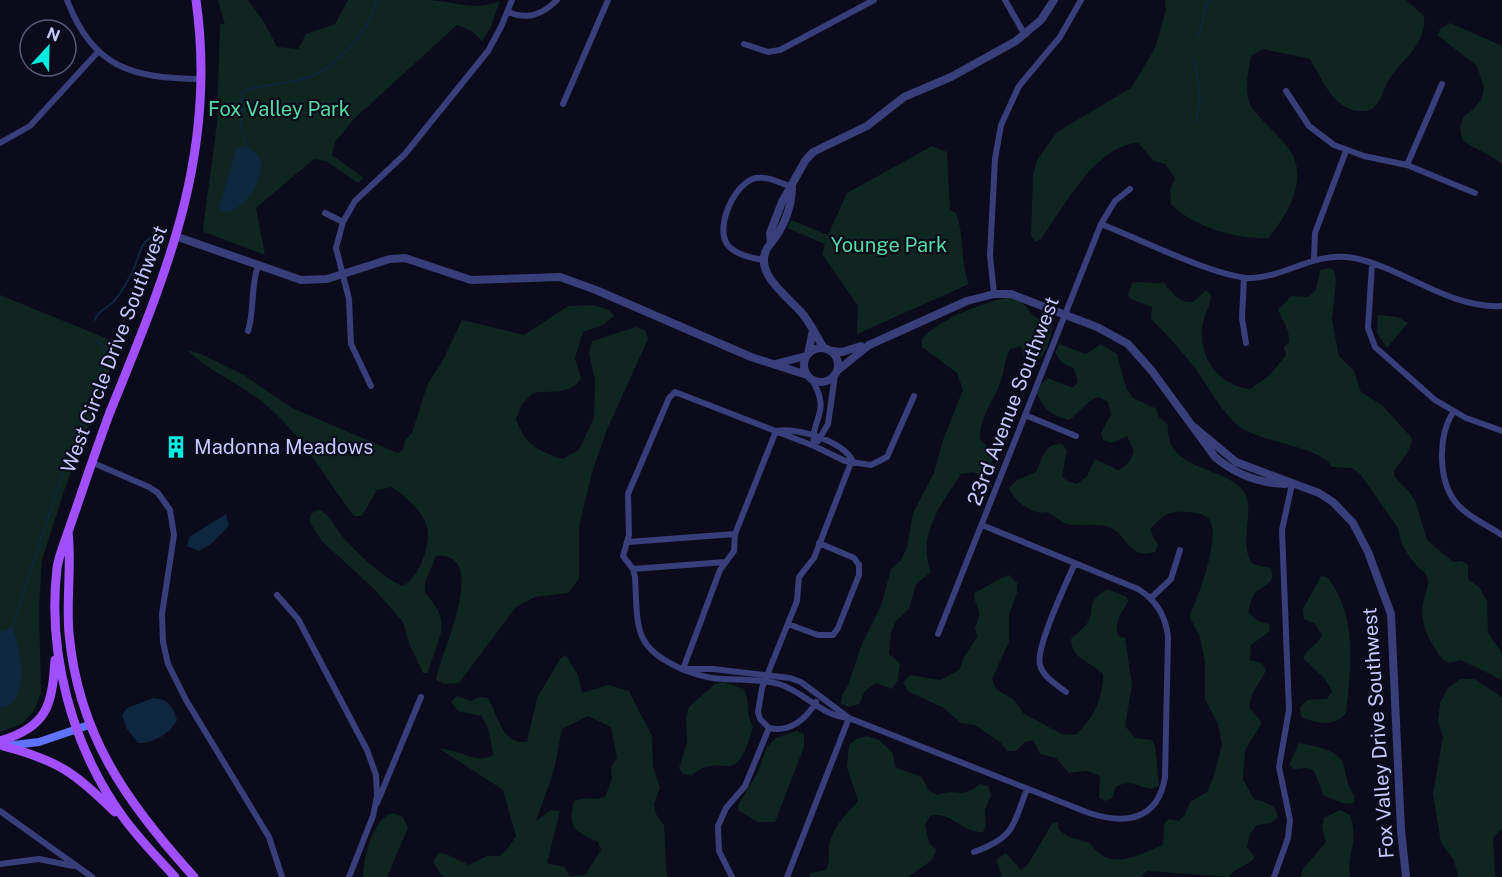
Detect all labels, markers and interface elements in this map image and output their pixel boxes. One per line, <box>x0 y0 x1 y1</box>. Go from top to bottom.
north arrow <box>18 18 78 78</box>
text: N <box>44 23 63 46</box>
park label: Fox Valley Park <box>208 97 350 121</box>
street label: West Circle Drive Southwest <box>56 222 172 476</box>
park label: Younge Park <box>831 233 947 257</box>
street label: 23rd Avenue Southwest <box>962 293 1064 509</box>
building icon: Madonna Meadows <box>163 434 189 460</box>
place label: Madonna Meadows <box>194 435 373 459</box>
street label: Fox Valley Drive Southwest <box>1357 607 1399 859</box>

